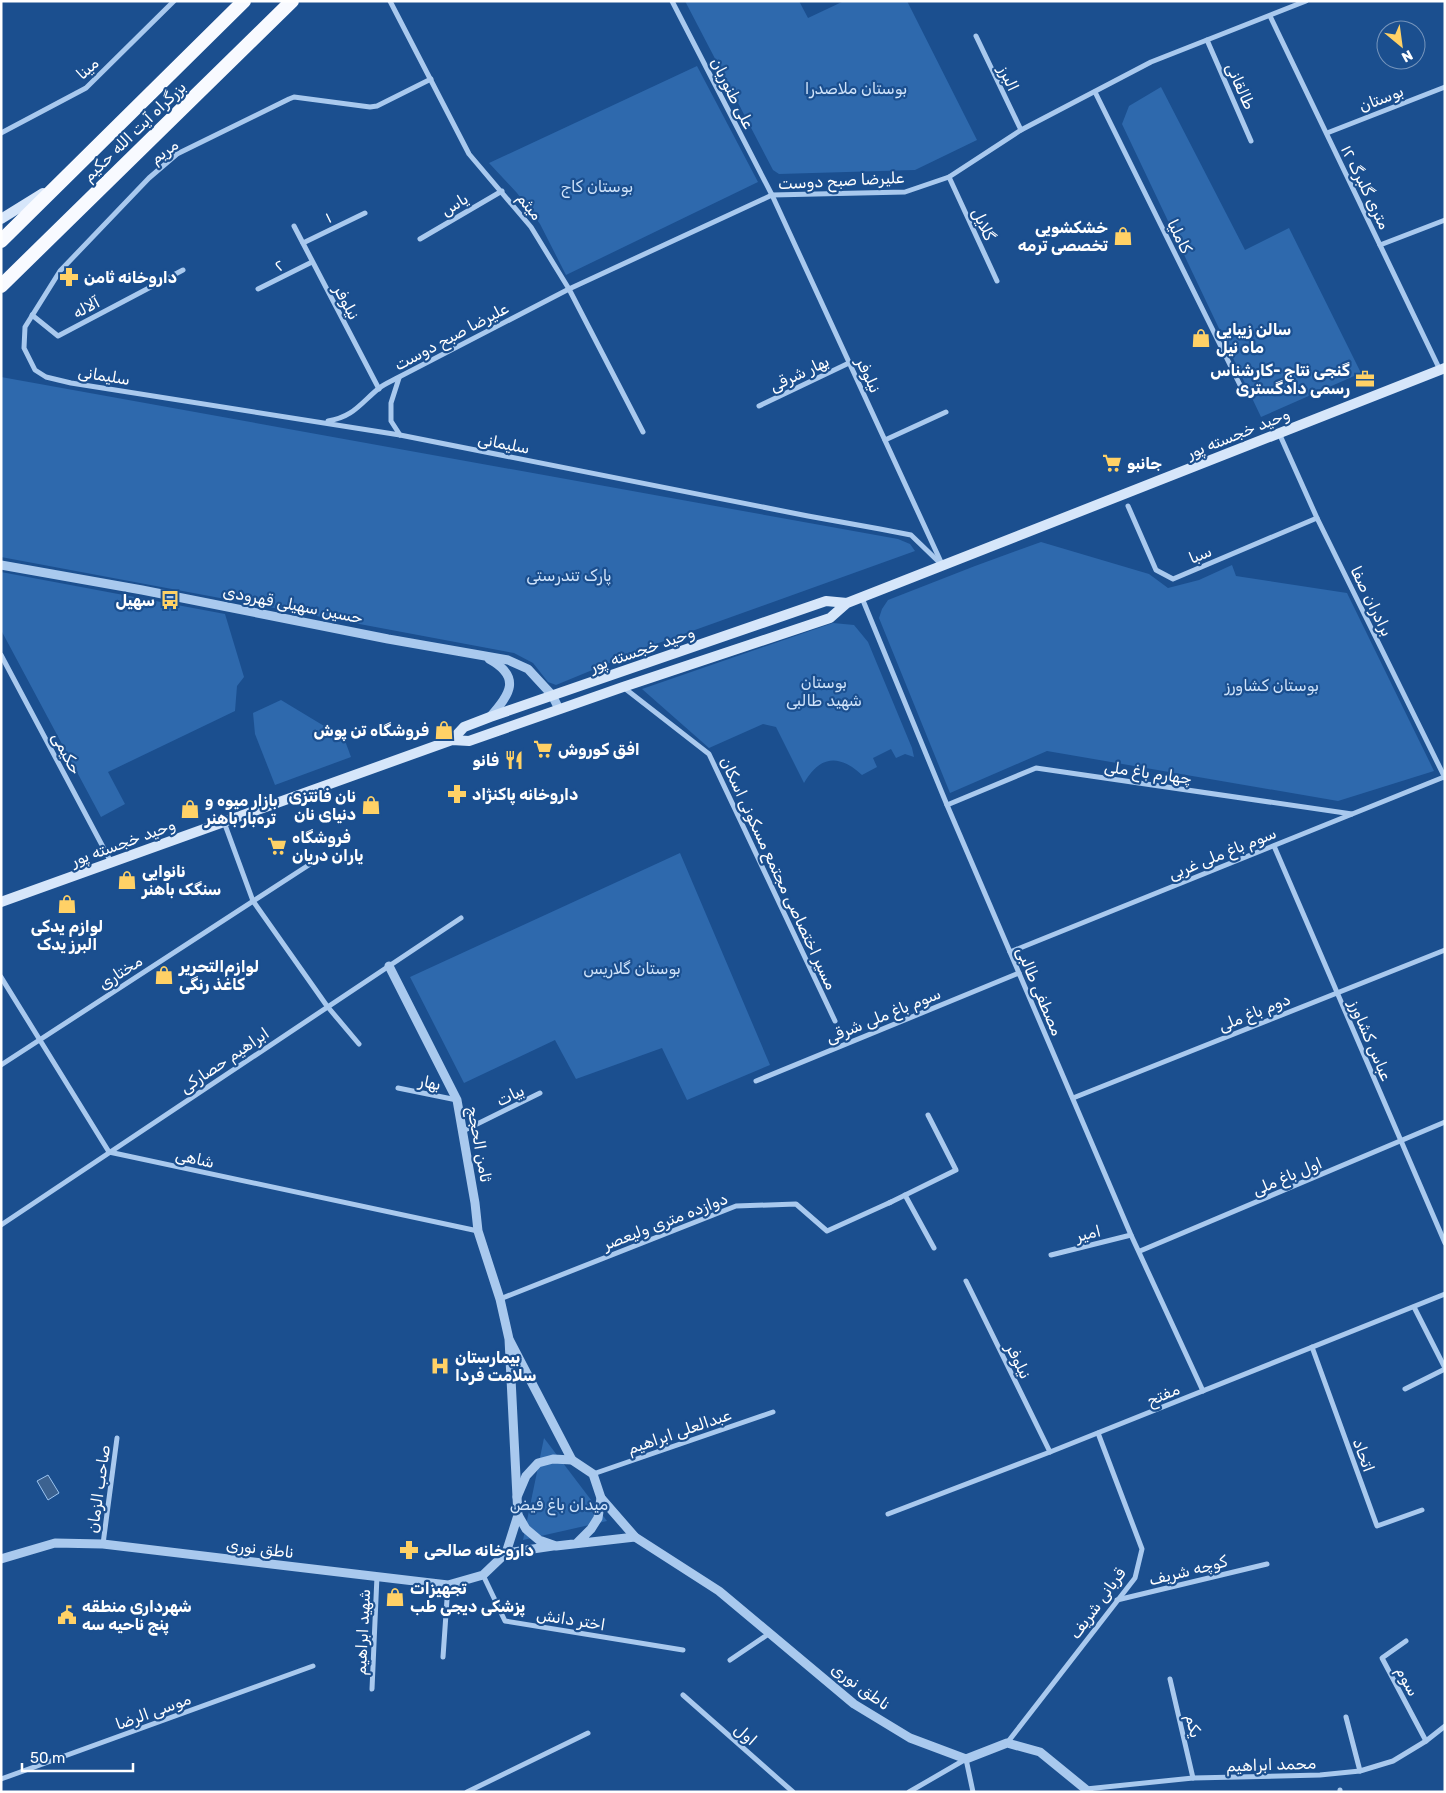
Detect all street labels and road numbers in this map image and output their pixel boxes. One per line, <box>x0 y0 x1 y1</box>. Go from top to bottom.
street label: مینا <box>72 53 103 83</box>
street label: علی طنوریان <box>706 54 759 133</box>
street label: طالقانی <box>1222 60 1259 112</box>
street label: البرز <box>993 61 1023 94</box>
street label: بزرگراه آیت الله حکیم <box>79 77 191 186</box>
street label: بوستان <box>1356 81 1407 117</box>
street label: مریم <box>147 135 183 169</box>
street label: ۱۲ متری گلبرگ <box>1336 142 1394 233</box>
street label: علیرضا صبح دوست <box>777 168 905 195</box>
street label: یاس <box>437 189 471 220</box>
street label: میثم <box>512 189 546 225</box>
street label: گلایل <box>968 205 1000 244</box>
street label: ۱ <box>322 208 335 227</box>
street label: کاملیا <box>1163 216 1196 257</box>
street label: ۲ <box>271 255 287 276</box>
street label: نیلوفر <box>328 281 364 323</box>
street label: آلاله <box>70 292 103 322</box>
street label: علیرضا صبح دوست <box>391 298 513 376</box>
street label: بهار شرقی <box>766 351 833 396</box>
street label: نیلوفر <box>851 354 885 396</box>
street label: سلیمانی <box>77 362 131 389</box>
street label: وحید خجسته پور <box>1183 404 1293 464</box>
street label: سلیمانی <box>476 429 531 458</box>
street label: سبا <box>1186 541 1215 568</box>
street label: برادران صفا <box>1346 563 1397 640</box>
street label: حسین سهیلی قهرودی <box>221 582 365 628</box>
street label: وحید خجسته پور <box>586 623 697 678</box>
street label: حکیمی <box>48 729 86 778</box>
street label: مسیر اختصاصی مجتمع مسکونی اسکان <box>714 754 841 994</box>
street label: چهارم باغ ملی <box>1103 757 1193 790</box>
street label: وحید خجسته پور <box>67 815 178 871</box>
street label: سوم باغ ملی غربی <box>1165 823 1280 886</box>
street label: مصطفی طالبی <box>1012 944 1067 1039</box>
street label: مختاری <box>95 951 146 994</box>
street label: سوم باغ ملی شرقی <box>823 984 944 1049</box>
street label: دوم باغ ملی <box>1215 989 1294 1037</box>
street label: عباس کشاورز <box>1344 996 1396 1084</box>
street label: ابراهیم حصارکی <box>176 1024 273 1098</box>
street label: بهار <box>416 1071 442 1095</box>
street label: بیات <box>493 1081 527 1110</box>
street label: ثامن الحجج <box>461 1105 496 1184</box>
street label: شاهی <box>174 1145 216 1172</box>
street label: اول باغ ملی <box>1249 1153 1326 1201</box>
street label: دوازده متری ولیعصر <box>599 1189 731 1255</box>
street label: امیر <box>1073 1221 1103 1247</box>
street label: نیلوفر <box>1001 1340 1035 1382</box>
street label: مفتح <box>1144 1379 1183 1411</box>
street label: عبدالعلی ابراهیم <box>625 1405 734 1459</box>
street label: اتحاد <box>1349 1436 1378 1475</box>
street label: صاحب الزمان <box>83 1444 115 1535</box>
street label: ناطق نوری <box>225 1535 295 1563</box>
street label: کوچه شریف <box>1147 1551 1230 1590</box>
street label: قربانی شریف <box>1065 1564 1131 1643</box>
street label: شهید ابراهیم <box>351 1588 375 1676</box>
street label: اختر دانش <box>535 1605 607 1635</box>
street label: ناطق نوری <box>827 1659 894 1715</box>
street label: سوم <box>1391 1663 1423 1700</box>
street label: موسی الرضا <box>113 1689 194 1735</box>
street label: یکم <box>1181 1713 1205 1740</box>
street label: اول <box>730 1719 761 1750</box>
street label: محمد ابراهیم <box>1226 1753 1317 1777</box>

